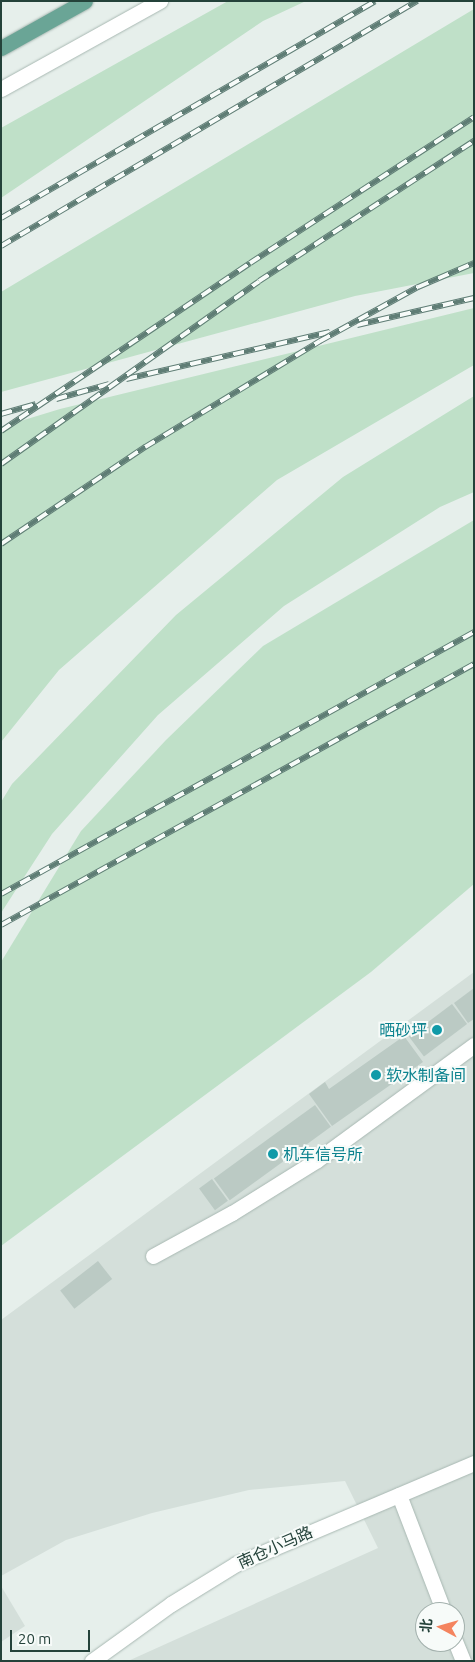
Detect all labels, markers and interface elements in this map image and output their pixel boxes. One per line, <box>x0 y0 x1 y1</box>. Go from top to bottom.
place label: 晒砂坪 <box>379 1020 427 1040</box>
marker: 晒砂坪 <box>431 1024 443 1036</box>
place label: 软水制备间 <box>386 1065 466 1085</box>
marker: 软水制备间 <box>370 1069 382 1081</box>
place label: 机车信号所 <box>283 1144 363 1164</box>
marker: 机车信号所 <box>267 1148 279 1160</box>
street label: 南仓小马路 <box>235 1522 315 1572</box>
north arrow <box>415 1602 465 1652</box>
text: 北 <box>417 1618 435 1633</box>
scale bar <box>12 1620 92 1652</box>
text: 20 m <box>18 1630 51 1647</box>

